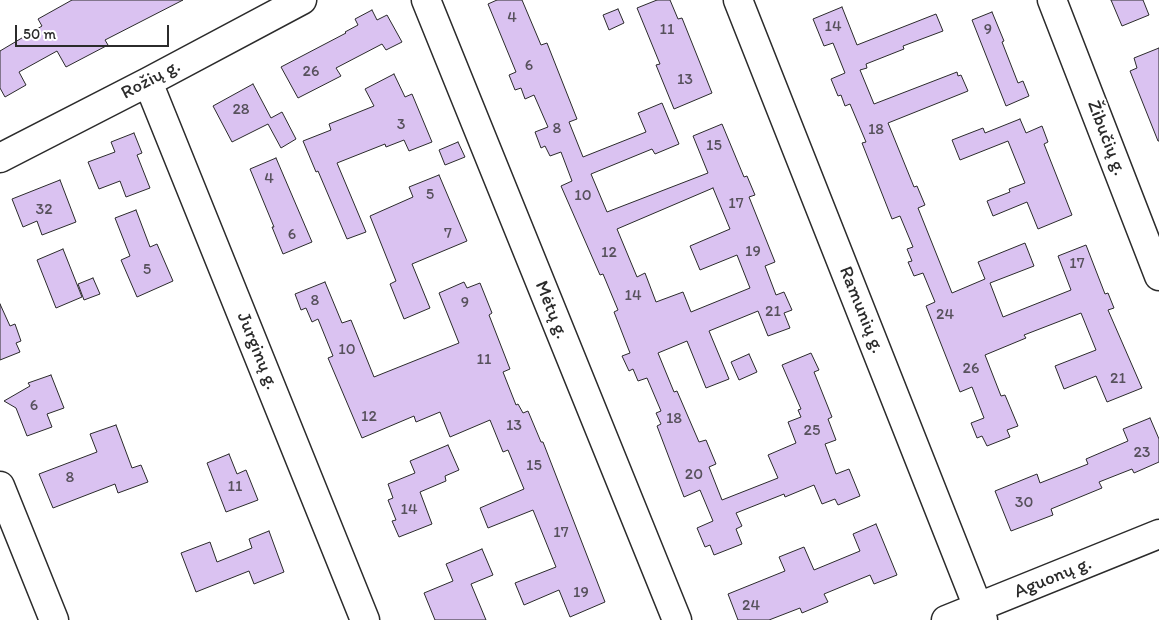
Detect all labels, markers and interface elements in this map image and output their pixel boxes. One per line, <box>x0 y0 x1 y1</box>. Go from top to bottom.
house number: 4 <box>507 8 517 28</box>
scale bar <box>18 15 171 47</box>
house number: 14 <box>824 17 842 37</box>
house number: 11 <box>660 20 674 40</box>
house number: 9 <box>984 20 992 40</box>
text: 50 m <box>23 25 56 43</box>
street label: Rožių g. <box>117 55 185 105</box>
house number: 6 <box>525 56 533 76</box>
house number: 26 <box>303 62 319 82</box>
house number: 13 <box>677 70 693 90</box>
street label: Žibučių g. <box>1081 97 1131 179</box>
house number: 28 <box>232 100 250 120</box>
house number: 3 <box>397 115 405 135</box>
house number: 8 <box>553 119 561 139</box>
house number: 18 <box>868 120 884 140</box>
house number: 15 <box>706 136 722 156</box>
house number: 4 <box>264 169 274 189</box>
house number: 5 <box>426 185 434 205</box>
house number: 10 <box>574 186 592 206</box>
house number: 17 <box>728 194 744 214</box>
house number: 32 <box>35 200 53 220</box>
house number: 7 <box>444 224 452 244</box>
house number: 6 <box>288 225 296 245</box>
house number: 19 <box>745 242 761 262</box>
house number: 12 <box>601 243 617 263</box>
house number: 17 <box>1069 254 1085 274</box>
house number: 5 <box>143 260 151 280</box>
street label: Ramunių g. <box>833 263 889 357</box>
street label: Mėtų g. <box>529 278 573 342</box>
house number: 14 <box>624 286 642 306</box>
house number: 8 <box>311 291 319 311</box>
house number: 9 <box>461 293 469 313</box>
house number: 21 <box>765 302 781 322</box>
house number: 24 <box>936 305 954 325</box>
street label: Jurginų g. <box>231 309 283 393</box>
house number: 10 <box>338 340 356 360</box>
house number: 11 <box>477 350 491 370</box>
house number: 26 <box>963 359 979 379</box>
house number: 21 <box>1110 369 1126 389</box>
house number: 6 <box>30 396 38 416</box>
house number: 12 <box>361 407 377 427</box>
house number: 18 <box>666 409 682 429</box>
house number: 13 <box>506 416 522 436</box>
house number: 25 <box>804 421 820 441</box>
house number: 23 <box>1133 443 1151 463</box>
house number: 15 <box>526 456 542 476</box>
house number: 20 <box>685 465 703 485</box>
house number: 8 <box>66 468 74 488</box>
house number: 11 <box>228 477 242 497</box>
house number: 30 <box>1015 493 1033 513</box>
house number: 14 <box>400 500 418 520</box>
house number: 17 <box>553 523 569 543</box>
street label: Aguonų g. <box>1011 552 1095 604</box>
house number: 19 <box>573 583 589 603</box>
house number: 24 <box>742 596 760 616</box>

